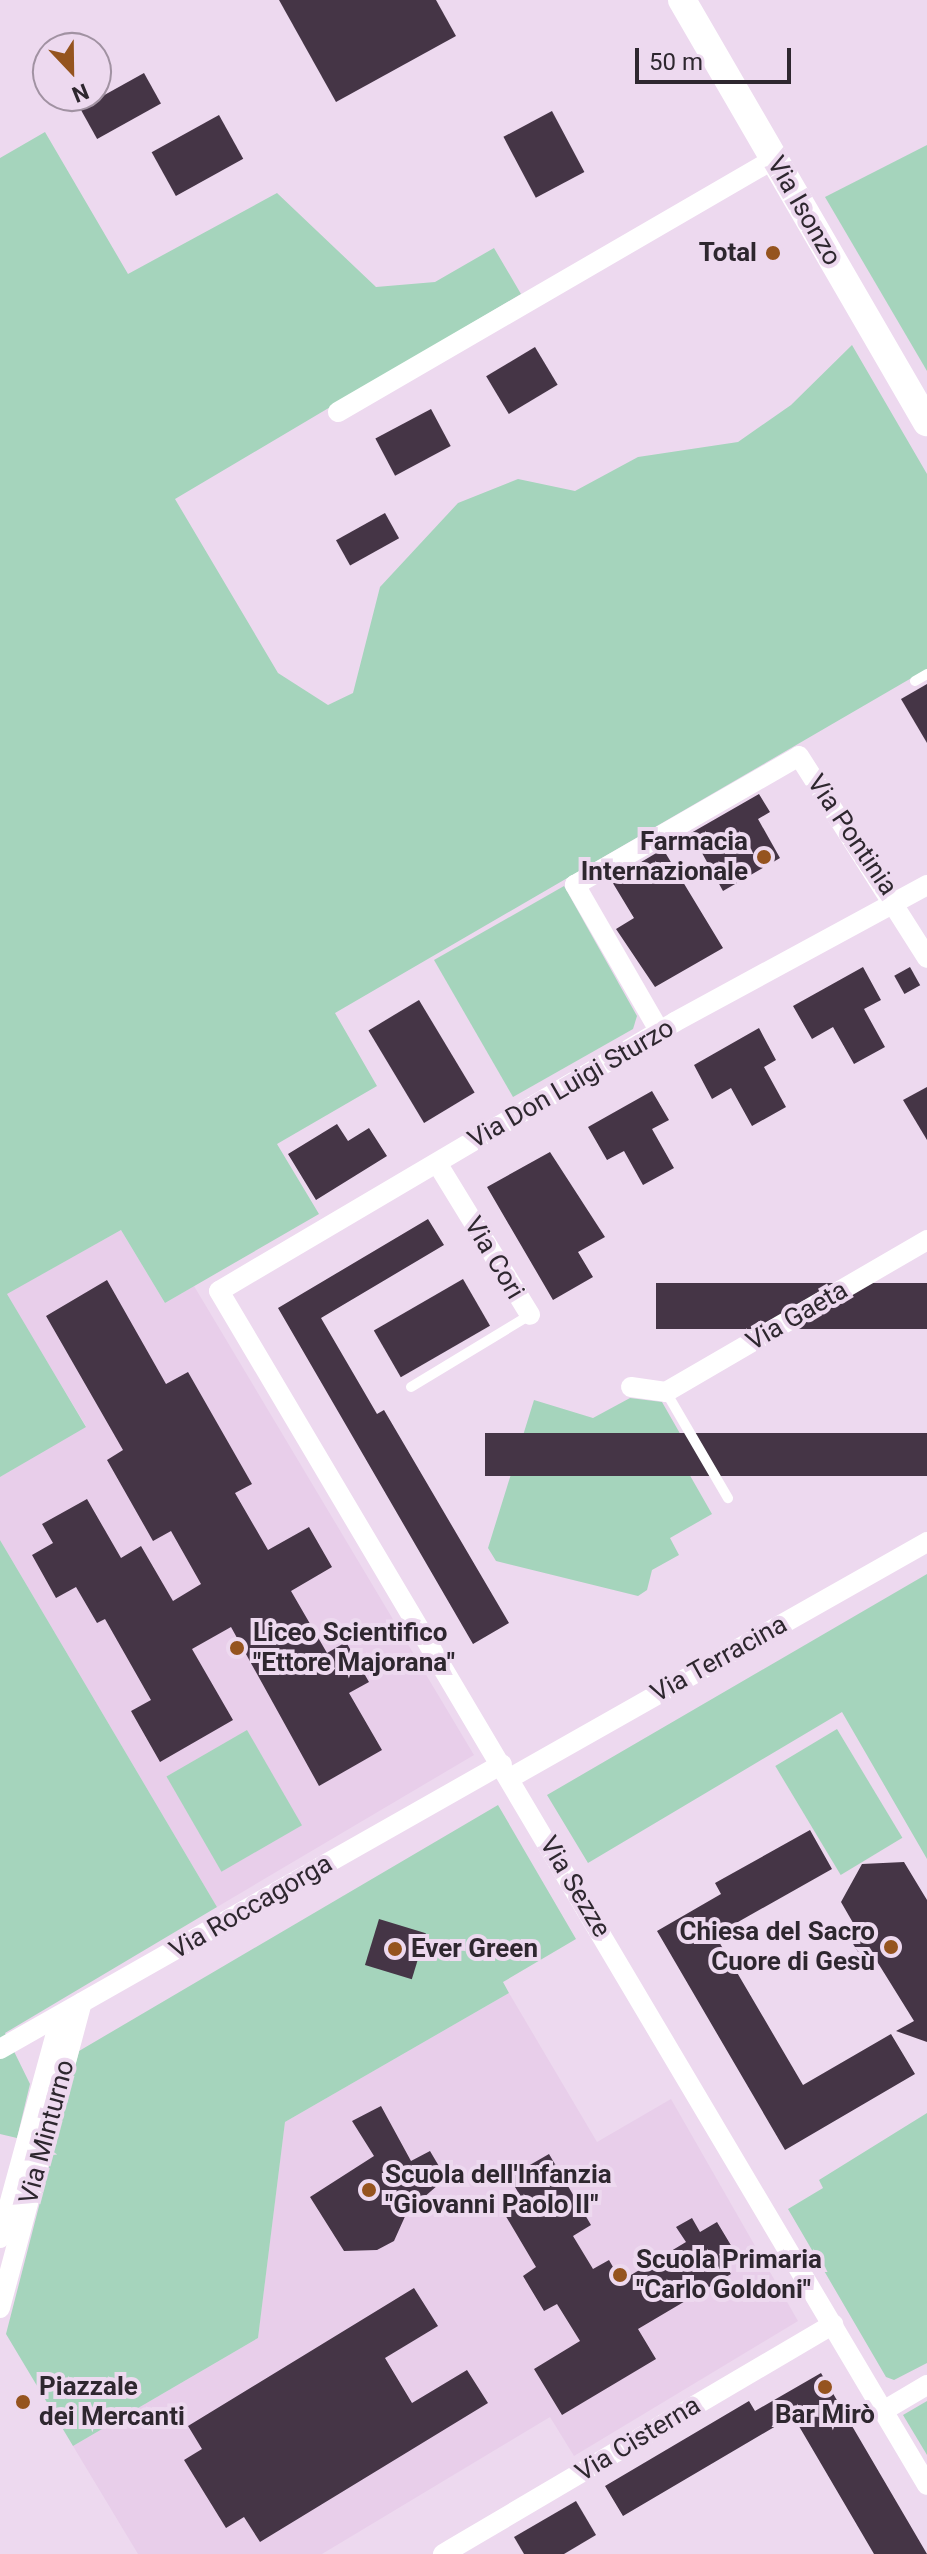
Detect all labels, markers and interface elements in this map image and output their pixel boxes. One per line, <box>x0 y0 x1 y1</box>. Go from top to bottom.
north arrow <box>32 32 112 112</box>
scale bar <box>639 32 795 82</box>
text: 50 m <box>649 48 703 76</box>
text: N <box>69 78 92 107</box>
street label: Via Isonzo <box>760 151 848 271</box>
place label: Total <box>699 237 757 269</box>
marker: Total <box>764 244 782 262</box>
street label: Via Pontinia <box>800 769 904 901</box>
place label: Farmacia Internazionale <box>581 826 748 888</box>
marker: Farmacia Internazionale <box>755 848 773 866</box>
street label: Via Don Luigi Sturzo <box>463 1012 679 1156</box>
street label: Via Cori <box>457 1211 531 1305</box>
street label: Via Gaeta <box>741 1275 853 1357</box>
street label: Via Terracina <box>645 1609 793 1709</box>
place label: Liceo Scientifico "Ettore Majorana" <box>253 1617 455 1678</box>
marker: Liceo Scientifico "Ettore Majorana" <box>228 1639 246 1657</box>
street label: Via Sezze <box>533 1831 617 1943</box>
street label: Via Roccagorga <box>164 1848 338 1966</box>
place label: Chiesa del Sacro Cuore di Gesù <box>679 1916 875 1978</box>
place label: Ever Green <box>411 1933 538 1965</box>
marker: Chiesa del Sacro Cuore di Gesù <box>882 1938 900 1956</box>
marker: Ever Green <box>386 1940 404 1958</box>
street label: Via Minturno <box>13 2057 81 2207</box>
place label: Scuola dell'Infanzia "Giovanni Paolo II" <box>385 2159 612 2220</box>
marker: Scuola dell'Infanzia "Giovanni Paolo II" <box>360 2181 378 2199</box>
place label: Scuola Primaria "Carlo Goldoni" <box>636 2244 822 2306</box>
marker: Scuola Primaria "Carlo Goldoni" <box>611 2266 629 2284</box>
place label: Piazzale dei Mercanti <box>39 2371 185 2432</box>
marker: Bar Mirò <box>816 2378 834 2396</box>
street label: Via Cisterna <box>570 2390 706 2488</box>
marker: Piazzale dei Mercanti <box>14 2393 32 2411</box>
place label: Bar Mirò <box>775 2399 875 2431</box>

